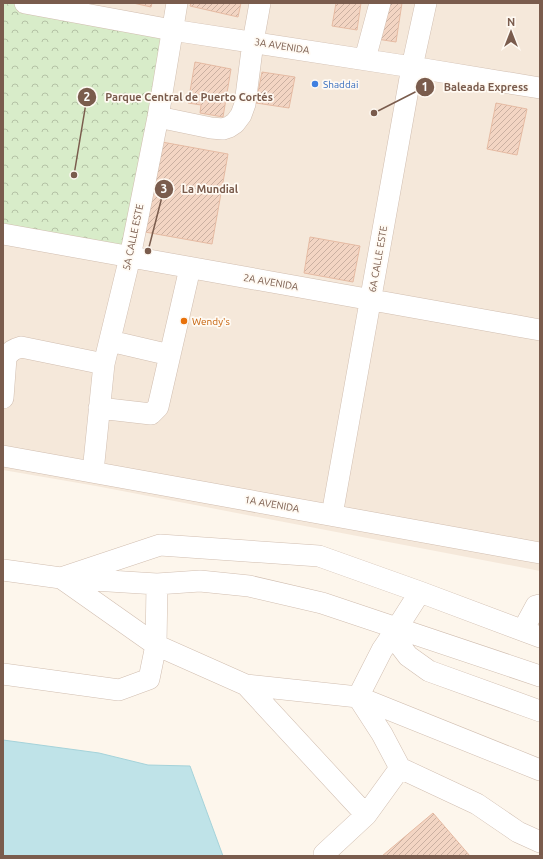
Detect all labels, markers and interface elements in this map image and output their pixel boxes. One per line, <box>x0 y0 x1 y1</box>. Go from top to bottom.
north arrow <box>491 12 531 52</box>
text: N <box>507 16 515 28</box>
street label: 3A AVENIDA <box>254 36 311 56</box>
callout: Baleada Express <box>415 76 536 99</box>
marker: Shaddai <box>310 79 320 89</box>
place label: Shaddai <box>323 79 358 90</box>
text: 1 <box>422 80 428 93</box>
text: Baleada Express <box>444 81 528 93</box>
callout: Parque Central de Puerto Cortés <box>77 86 281 109</box>
text: 2 <box>84 90 91 103</box>
text: Parque Central de Puerto Cortés <box>105 91 273 103</box>
callout: La Mundial <box>154 178 246 201</box>
text: 3 <box>161 182 167 195</box>
text: La Mundial <box>182 183 239 195</box>
street label: 5A CALLE ESTE <box>121 203 145 271</box>
street label: 6A CALLE ESTE <box>367 224 389 293</box>
street label: 2A AVENIDA <box>243 272 300 292</box>
marker: Wendy's <box>179 316 189 326</box>
place label: Wendy's <box>192 316 230 327</box>
street label: 1A AVENIDA <box>244 494 301 514</box>

